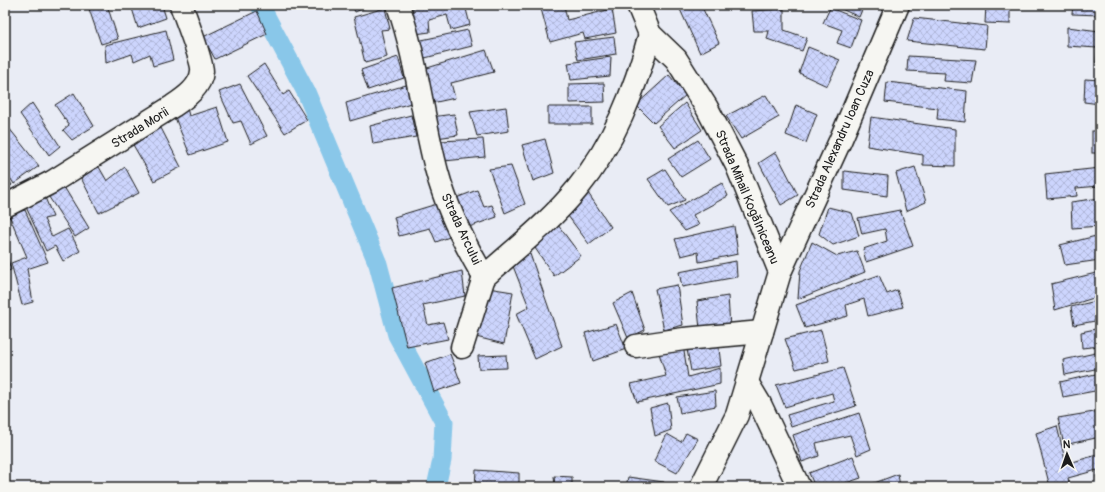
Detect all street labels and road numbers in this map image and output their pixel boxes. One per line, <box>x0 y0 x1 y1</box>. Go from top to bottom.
street label: Strada Alexandru Ioan Cuza <box>802 67 878 211</box>
street label: Strada Morii <box>108 104 172 152</box>
street label: Strada Mihail Kogălniceanu <box>711 128 783 266</box>
street label: Strada Arcului <box>437 191 485 267</box>

